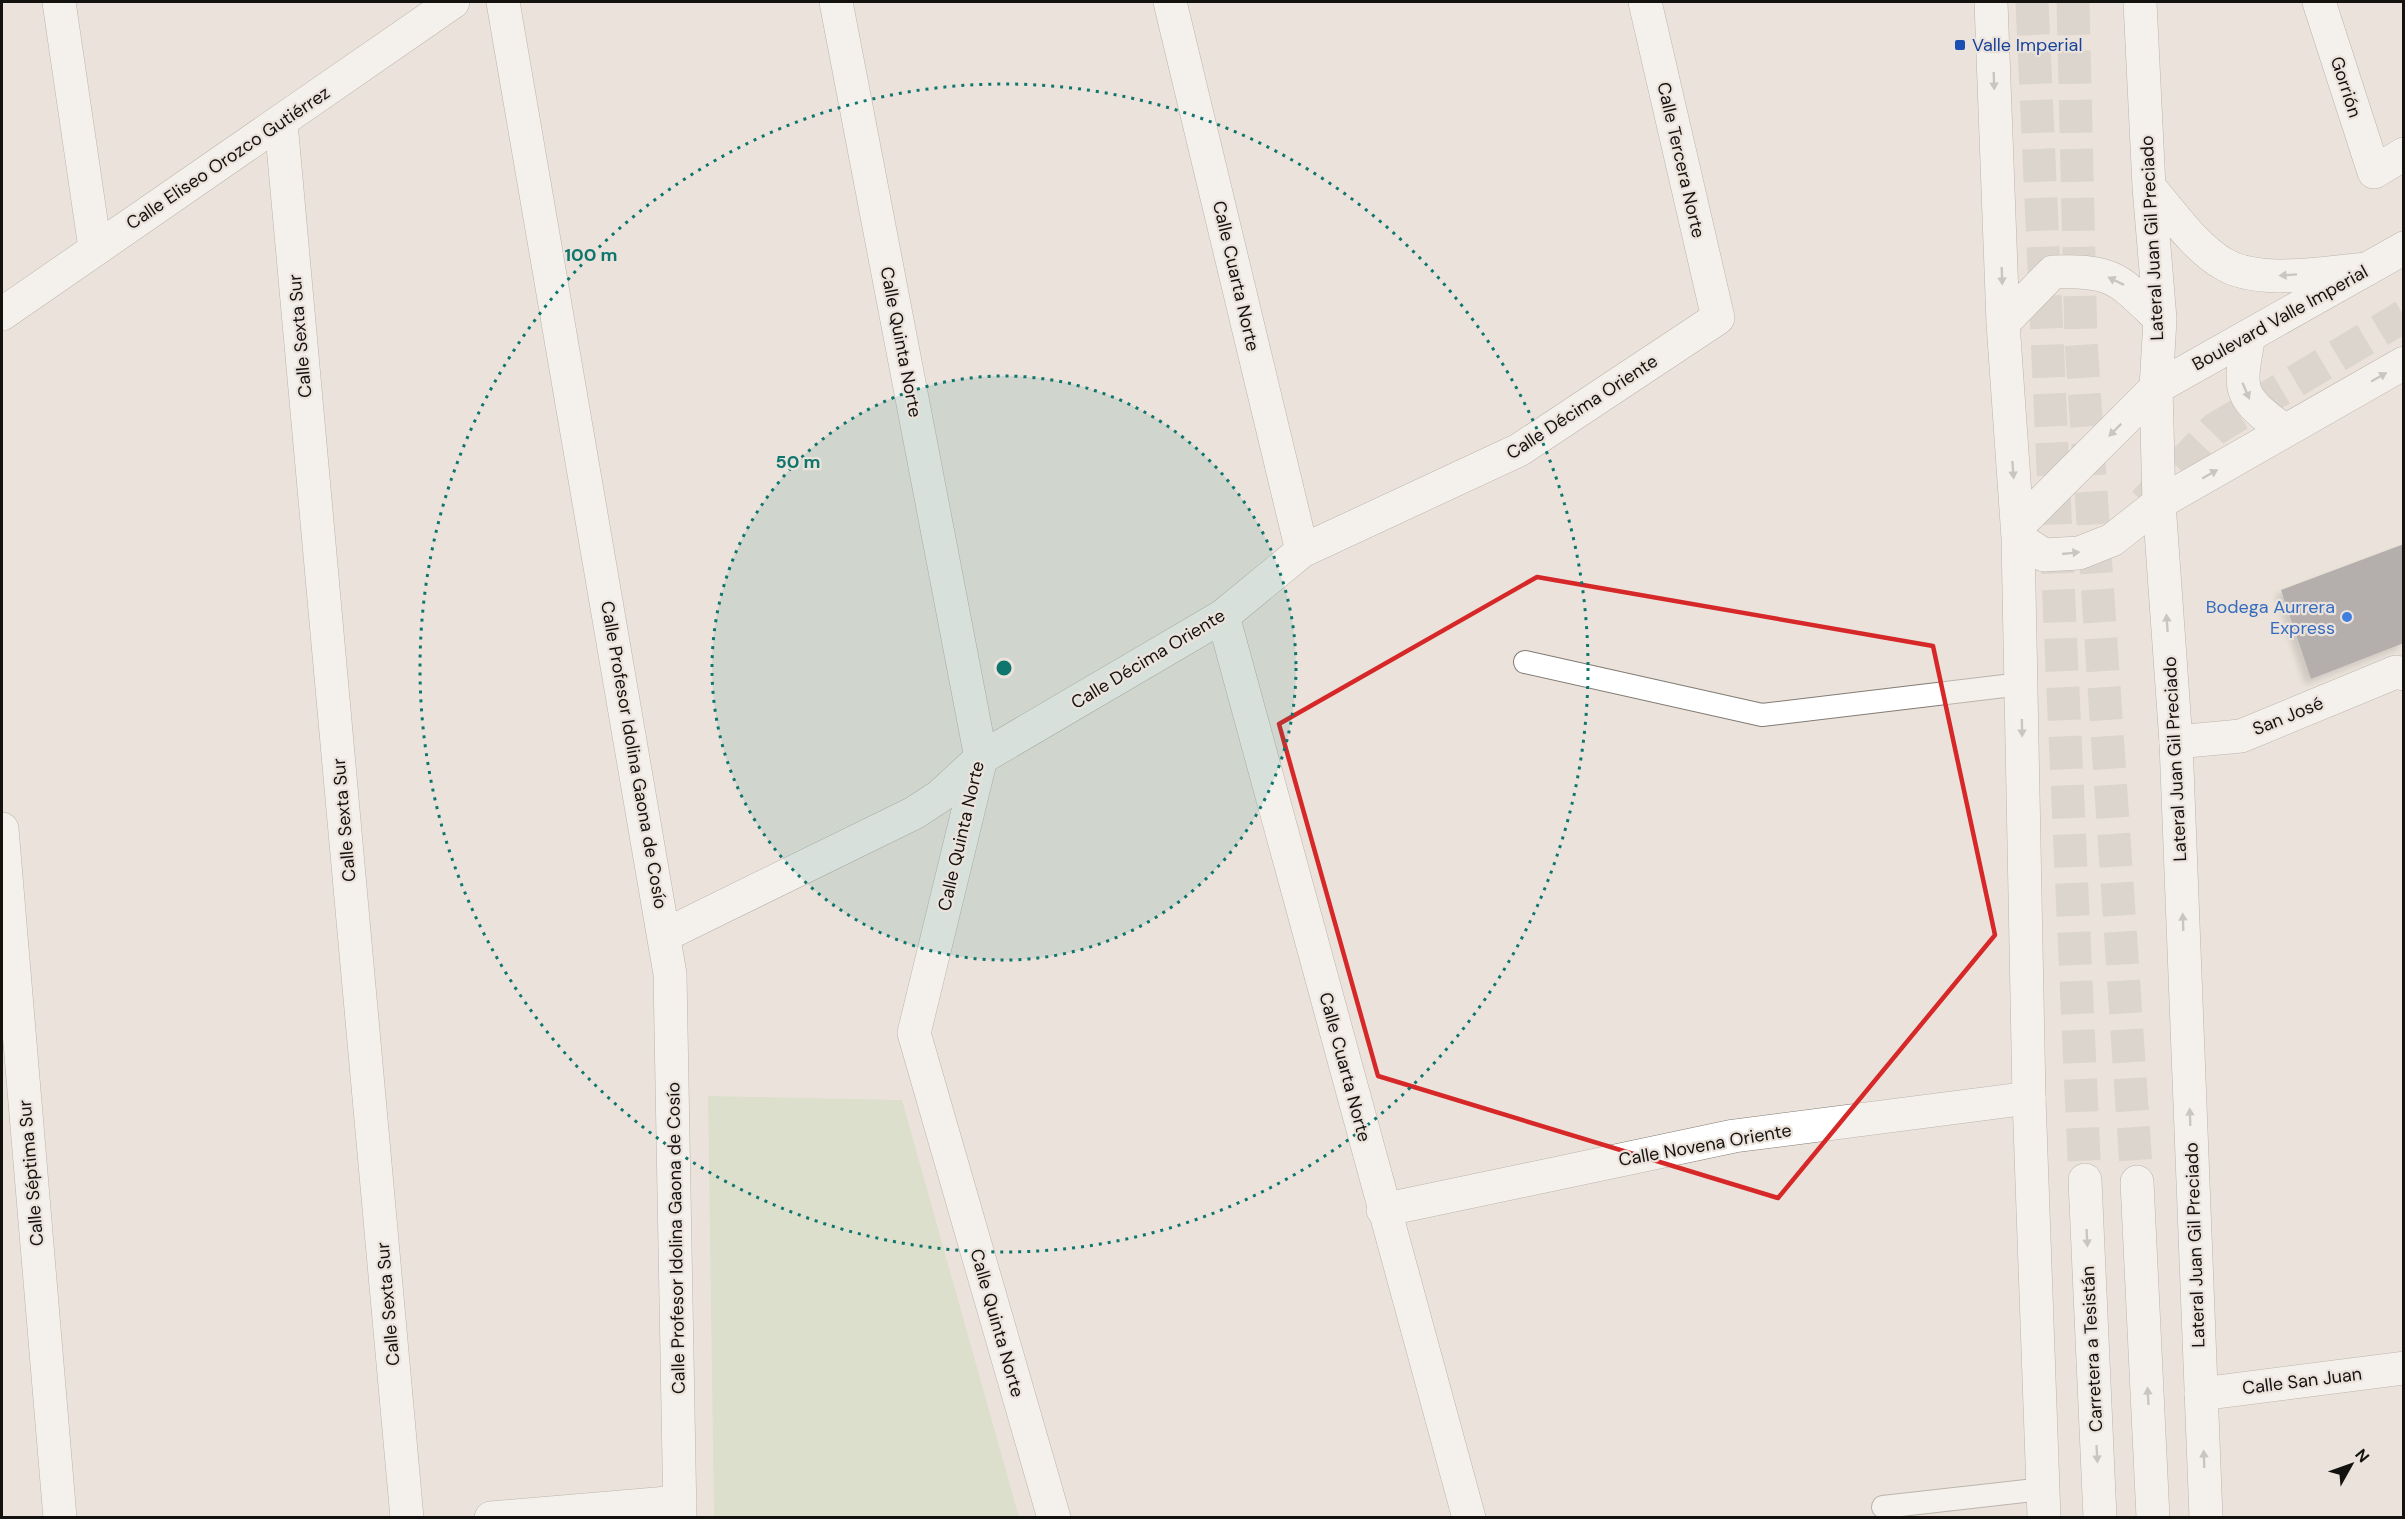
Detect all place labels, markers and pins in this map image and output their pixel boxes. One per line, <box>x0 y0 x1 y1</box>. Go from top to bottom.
place label: Valle Imperial <box>1972 33 2082 57</box>
marker: Valle Imperial <box>1953 38 1967 52</box>
place label: Bodega Aurrera Express <box>2206 595 2335 640</box>
marker: Bodega Aurrera Express <box>2340 610 2354 624</box>
centre of rings <box>994 658 1014 678</box>

